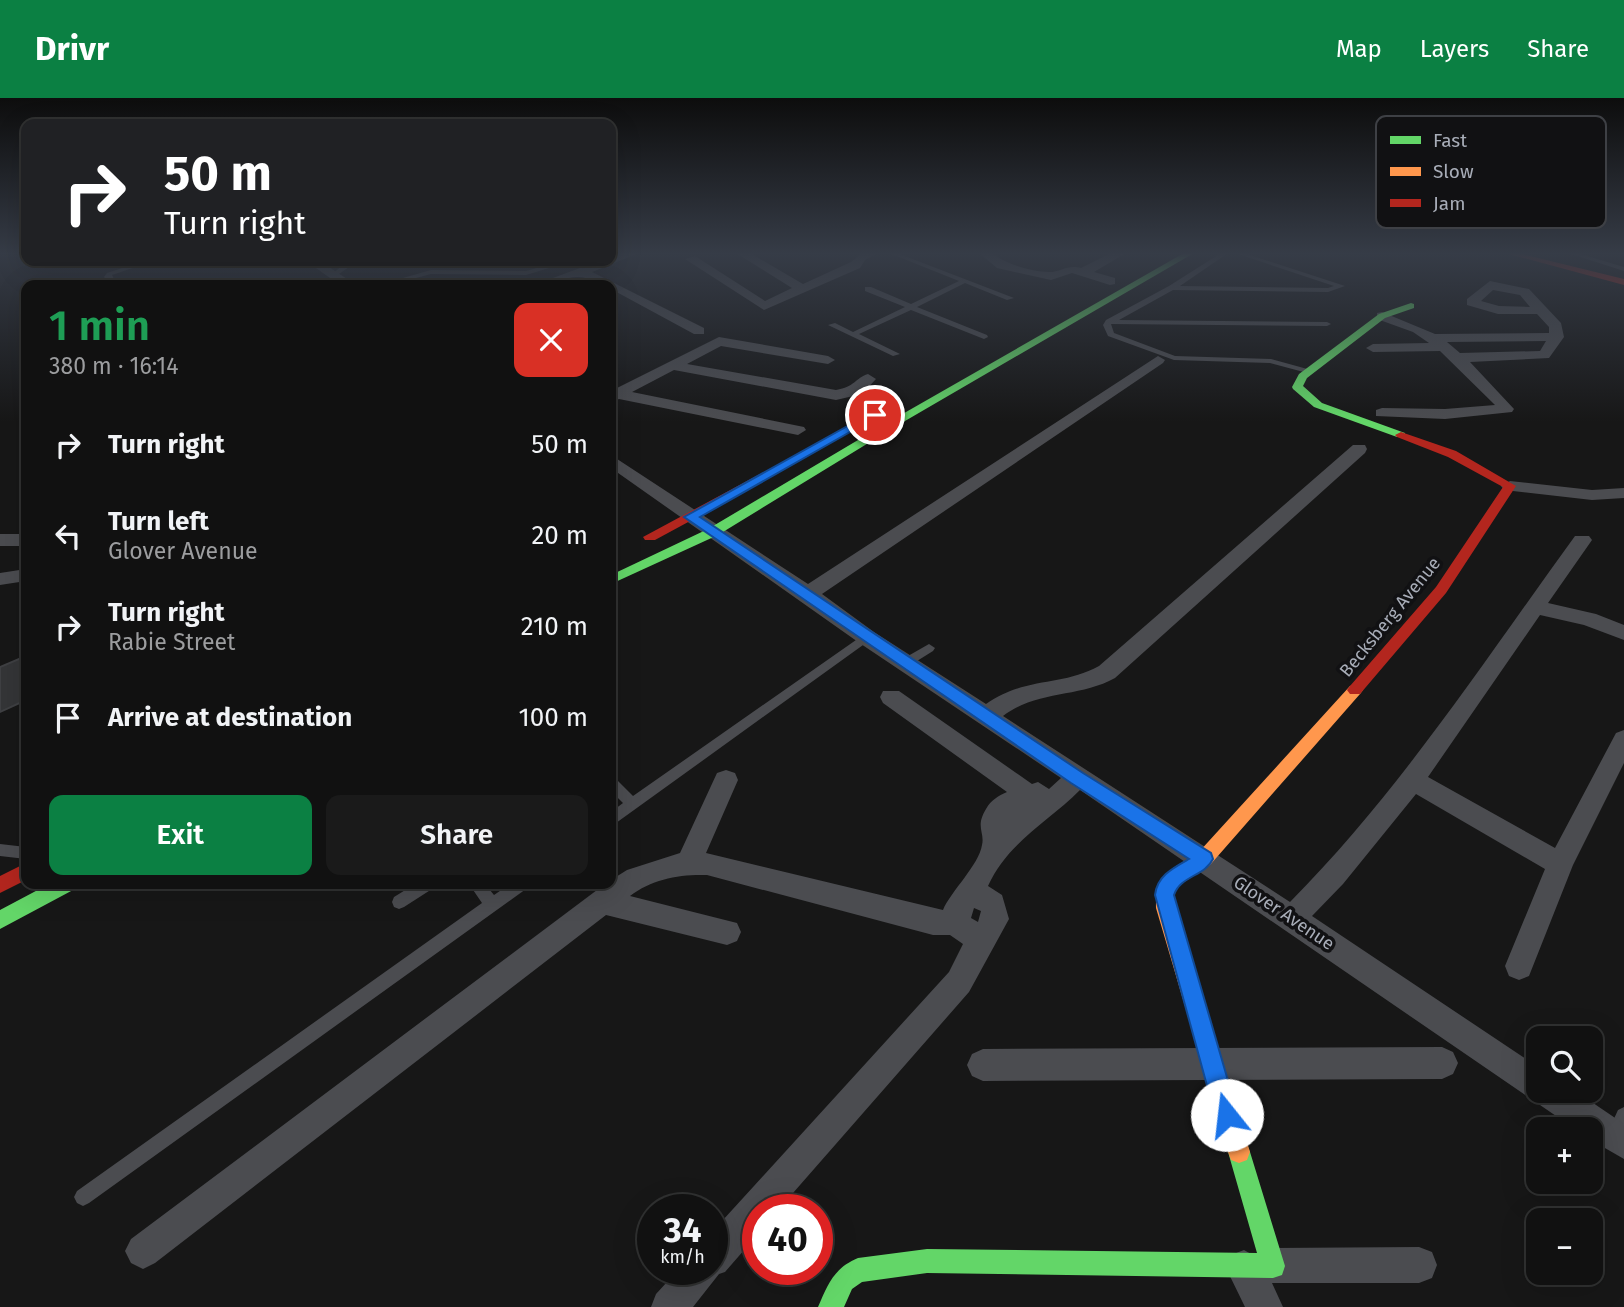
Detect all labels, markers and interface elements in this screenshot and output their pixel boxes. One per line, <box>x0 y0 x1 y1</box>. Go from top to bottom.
text: Drivr <box>35 29 109 69</box>
text: Map <box>1336 35 1382 63</box>
text: Layers <box>1420 35 1489 63</box>
text: Share <box>1527 35 1589 63</box>
legend <box>1376 116 1606 228</box>
text: Fast <box>1433 129 1467 152</box>
text: 50 m <box>164 144 272 203</box>
icon: right <box>49 147 140 238</box>
text: Slow <box>1433 160 1474 183</box>
text: Jam <box>1433 192 1465 215</box>
text: Turn right <box>164 204 306 242</box>
text: 1 min <box>49 301 150 351</box>
button: close <box>514 303 588 377</box>
text: 380 m · 16:14 <box>49 352 179 380</box>
pin <box>845 385 905 445</box>
icon: arrive <box>856 396 894 434</box>
icon: right <box>49 426 87 464</box>
text: Turn right <box>108 429 225 460</box>
text: 50 m <box>531 429 588 460</box>
text: Turn left <box>108 506 209 537</box>
icon: left <box>49 517 87 555</box>
text: 20 m <box>531 520 588 551</box>
text: Glover Avenue <box>108 537 258 565</box>
street label: Becksberg Avenue <box>1335 553 1445 681</box>
text: Turn right <box>108 597 225 628</box>
icon: right <box>49 608 87 646</box>
text: 210 m <box>521 611 588 642</box>
text: Rabie Street <box>108 628 235 656</box>
icon: arrive <box>49 699 87 737</box>
text: Arrive at destination <box>108 702 352 733</box>
text: 100 m <box>519 702 588 733</box>
button: Exit <box>49 795 312 875</box>
button: Share <box>326 795 588 875</box>
street label: Glover Avenue <box>1229 871 1339 955</box>
map controls <box>1526 1026 1603 1285</box>
button: search <box>1526 1026 1603 1103</box>
position arrow <box>1190 1078 1264 1152</box>
button: + <box>1526 1117 1603 1194</box>
speed limit sign: 40 <box>742 1194 833 1285</box>
button: − <box>1526 1208 1603 1285</box>
text: 34 <box>664 1209 701 1251</box>
text: km/h <box>660 1246 705 1268</box>

